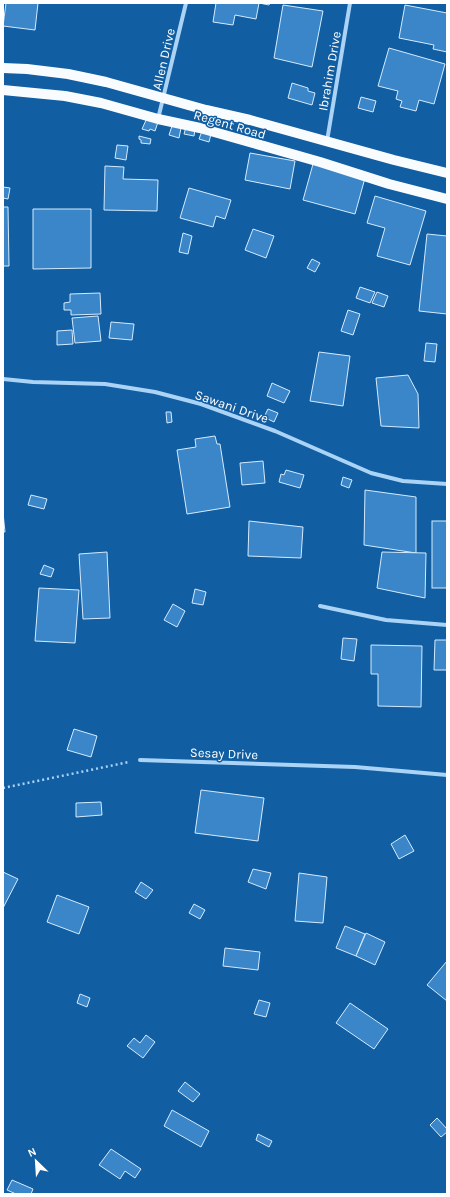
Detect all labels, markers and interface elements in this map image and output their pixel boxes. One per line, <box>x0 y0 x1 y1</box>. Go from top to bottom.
street label: Allen Drive <box>149 27 178 91</box>
street label: Ibrahim Drive <box>315 30 344 112</box>
street label: Regent Road <box>192 107 268 142</box>
street label: Sawani Drive <box>193 387 271 426</box>
street label: Sesay Drive <box>190 745 259 762</box>
north arrow <box>16 1141 56 1181</box>
text: N <box>26 1145 38 1160</box>

